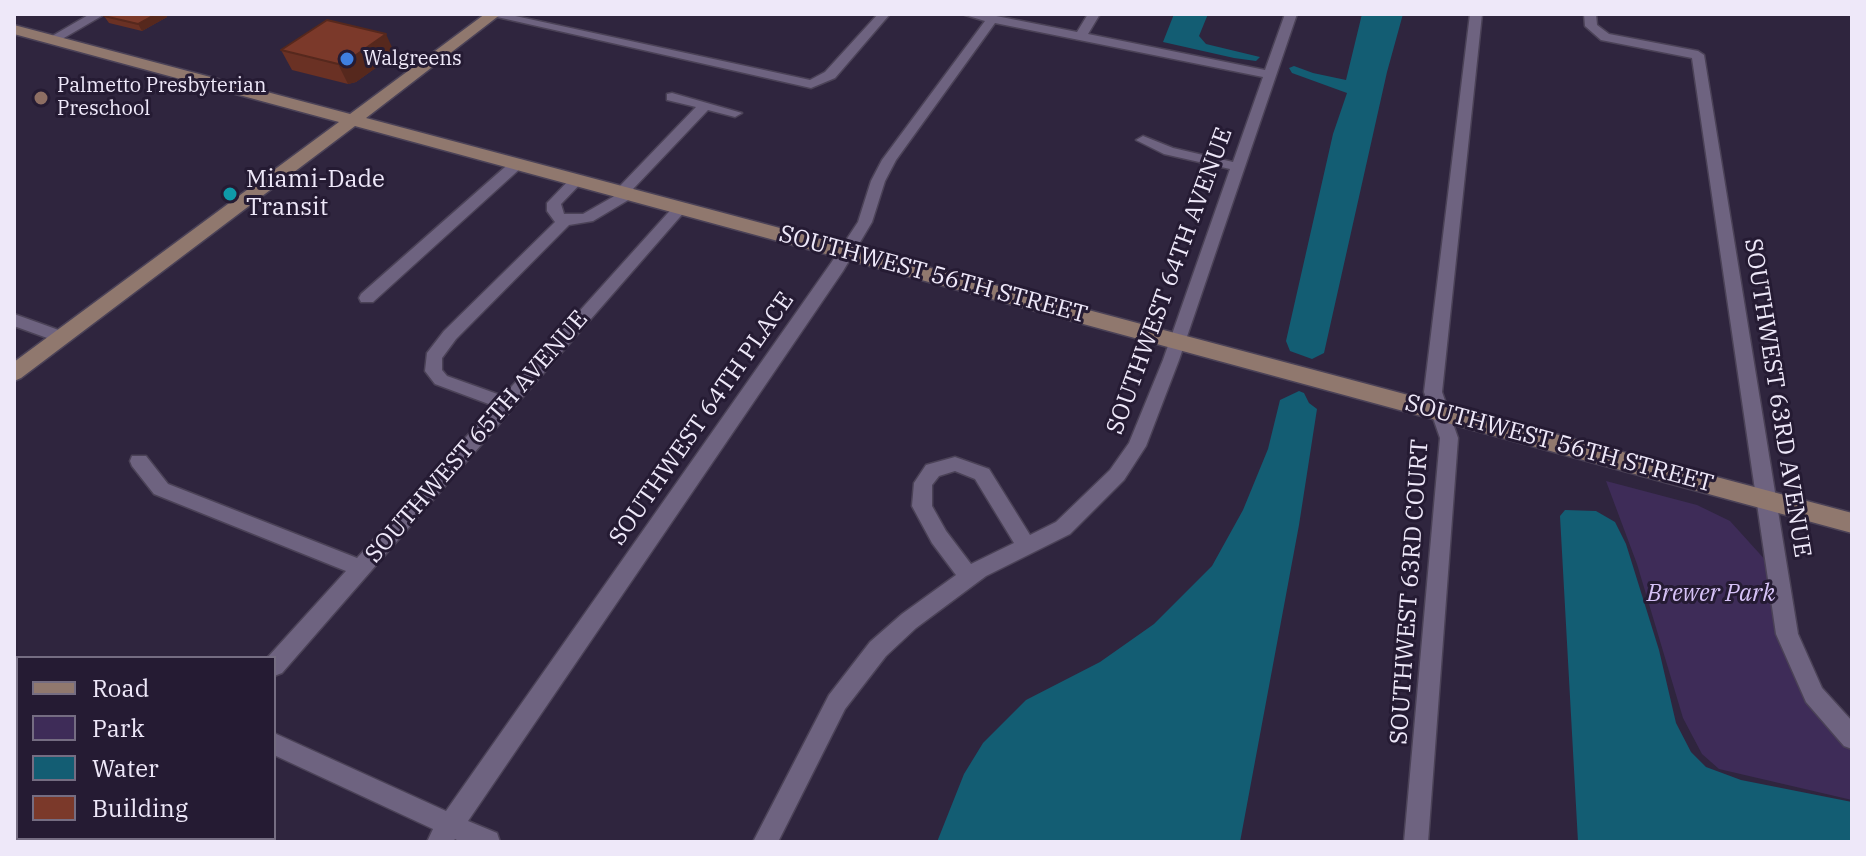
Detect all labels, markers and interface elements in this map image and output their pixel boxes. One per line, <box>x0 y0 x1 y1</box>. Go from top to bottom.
place label: Walgreens <box>363 47 462 71</box>
marker: Walgreens <box>338 50 356 68</box>
place label: Palmetto Presbyterian Preschool <box>57 74 267 121</box>
marker: Palmetto Presbyterian Preschool <box>32 89 50 107</box>
street label: SOUTHWEST 64TH AVENUE <box>1101 124 1239 438</box>
place label: Miami-Dade Transit <box>246 166 385 222</box>
marker: Miami-Dade Transit <box>221 185 239 203</box>
street label: SOUTHWEST 56TH STREET <box>776 220 1090 330</box>
street label: SOUTHWEST 63RD AVENUE <box>1738 236 1816 560</box>
street label: SOUTHWEST 64TH PLACE <box>604 287 800 551</box>
street label: SOUTHWEST 65TH AVENUE <box>360 305 594 569</box>
street label: SOUTHWEST 56TH STREET <box>1402 389 1716 499</box>
street label: SOUTHWEST 63RD COURT <box>1385 438 1435 746</box>
park label: Brewer Park <box>1647 580 1775 608</box>
legend <box>16 656 276 840</box>
text: Road <box>92 672 149 704</box>
text: Park <box>92 712 144 744</box>
text: Water <box>92 752 159 784</box>
text: Building <box>92 792 188 824</box>

